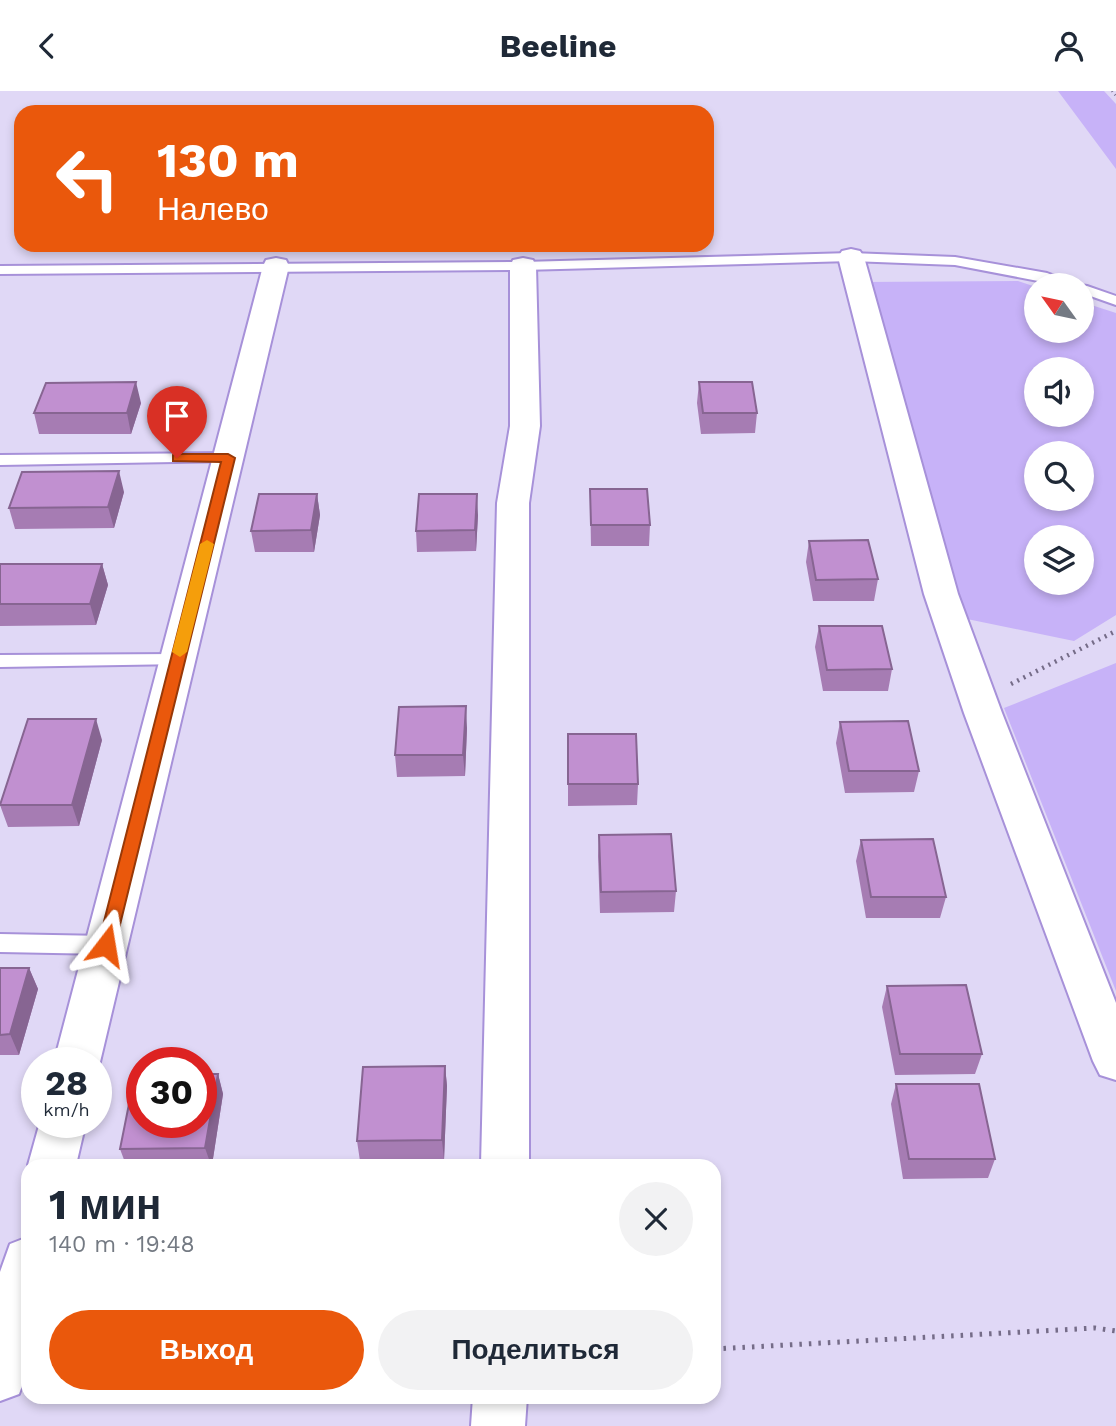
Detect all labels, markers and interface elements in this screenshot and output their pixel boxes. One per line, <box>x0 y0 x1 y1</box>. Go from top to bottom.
icon: back <box>28 27 66 65</box>
text: Beeline <box>499 27 617 65</box>
icon: person <box>1050 27 1088 65</box>
text: 130 m <box>157 131 299 189</box>
icon: left <box>42 133 133 224</box>
text: Налево <box>157 190 269 228</box>
north arrow <box>1024 273 1094 343</box>
map controls <box>1024 273 1094 595</box>
button: sound <box>1024 357 1094 427</box>
pin <box>147 386 207 458</box>
icon: arrive <box>158 397 196 435</box>
button: search <box>1024 441 1094 511</box>
button: layers <box>1024 525 1094 595</box>
position arrow <box>69 908 143 982</box>
speed limit sign: 30 <box>126 1047 217 1138</box>
text: 28 <box>45 1062 88 1104</box>
text: km/h <box>43 1099 90 1120</box>
text: 1 мин <box>49 1180 161 1229</box>
button: close <box>619 1182 693 1256</box>
text: 140 m · 19:48 <box>49 1231 195 1258</box>
button: Выход <box>49 1310 364 1390</box>
button: Поделиться <box>378 1310 693 1390</box>

